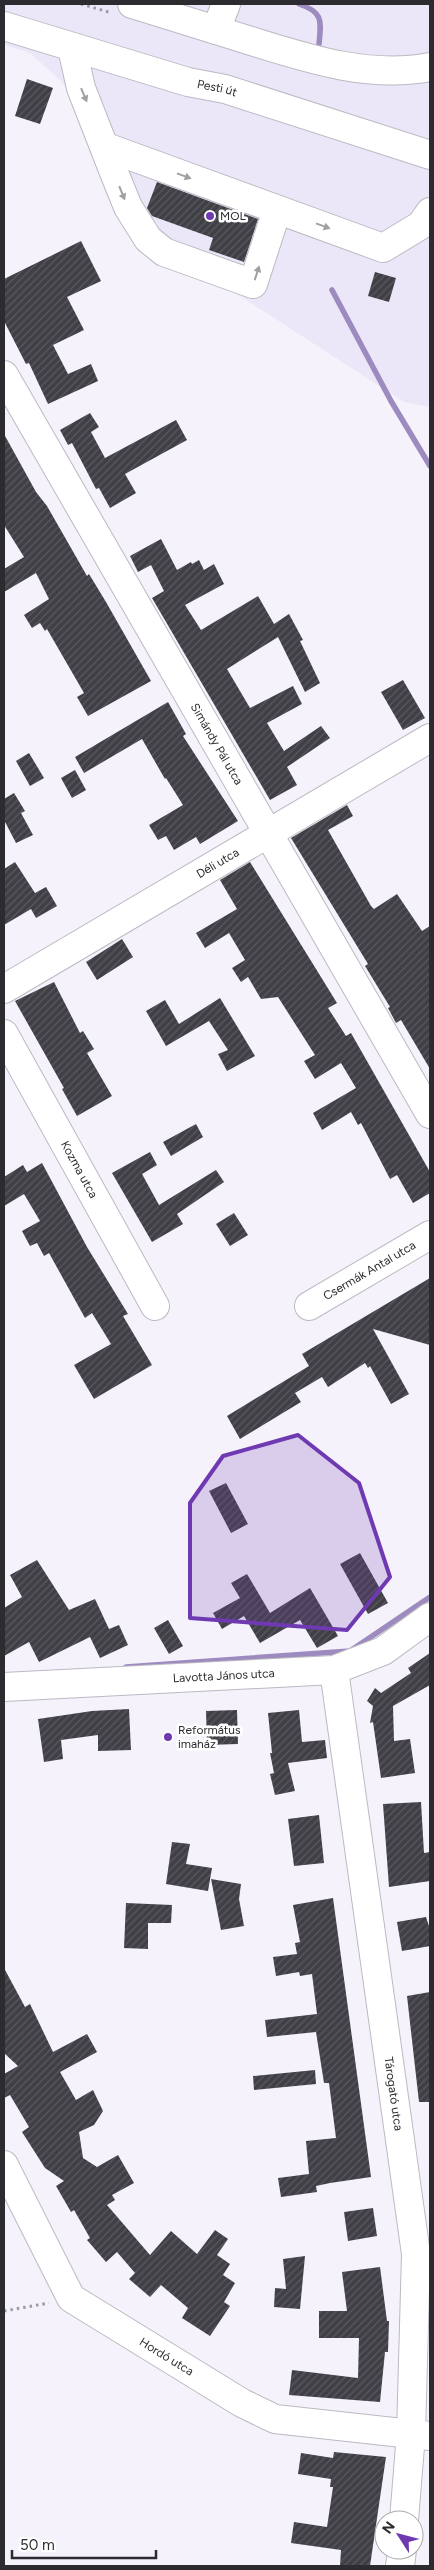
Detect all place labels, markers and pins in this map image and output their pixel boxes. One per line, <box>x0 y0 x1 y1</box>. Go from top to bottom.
place label: MOL <box>220 209 246 223</box>
marker: MOL <box>204 210 216 222</box>
place label: Református imaház <box>178 1723 241 1751</box>
marker: Református imaház <box>162 1731 174 1743</box>

